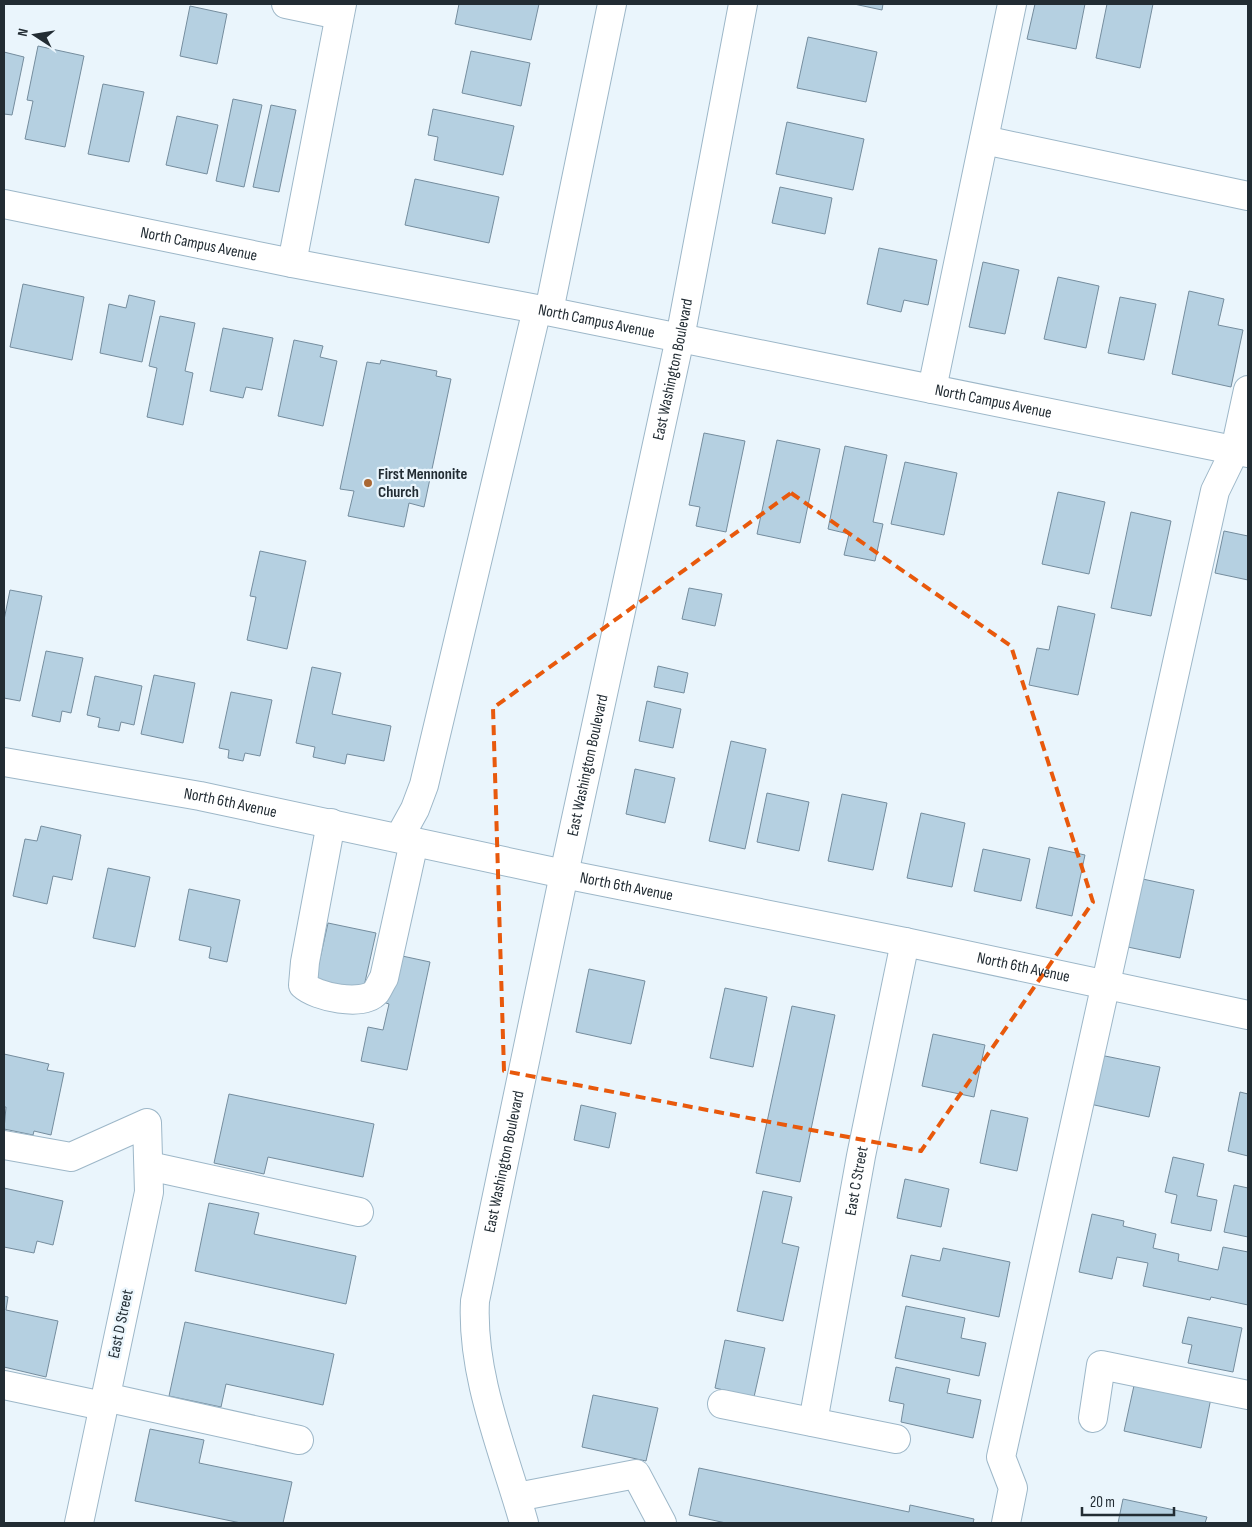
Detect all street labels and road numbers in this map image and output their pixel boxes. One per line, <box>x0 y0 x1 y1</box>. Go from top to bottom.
street label: North Campus Avenue <box>139 223 259 265</box>
street label: East Washington Boulevard <box>649 297 697 442</box>
street label: North Campus Avenue <box>536 300 657 342</box>
street label: North Campus Avenue <box>933 380 1054 423</box>
street label: East Washington Boulevard <box>563 693 612 838</box>
street label: North 6th Avenue <box>182 784 279 822</box>
street label: North 6th Avenue <box>578 868 675 905</box>
street label: North 6th Avenue <box>975 948 1072 986</box>
street label: East Washington Boulevard <box>480 1089 528 1234</box>
street label: East C Street <box>841 1145 872 1217</box>
street label: East D Street <box>104 1288 138 1360</box>

